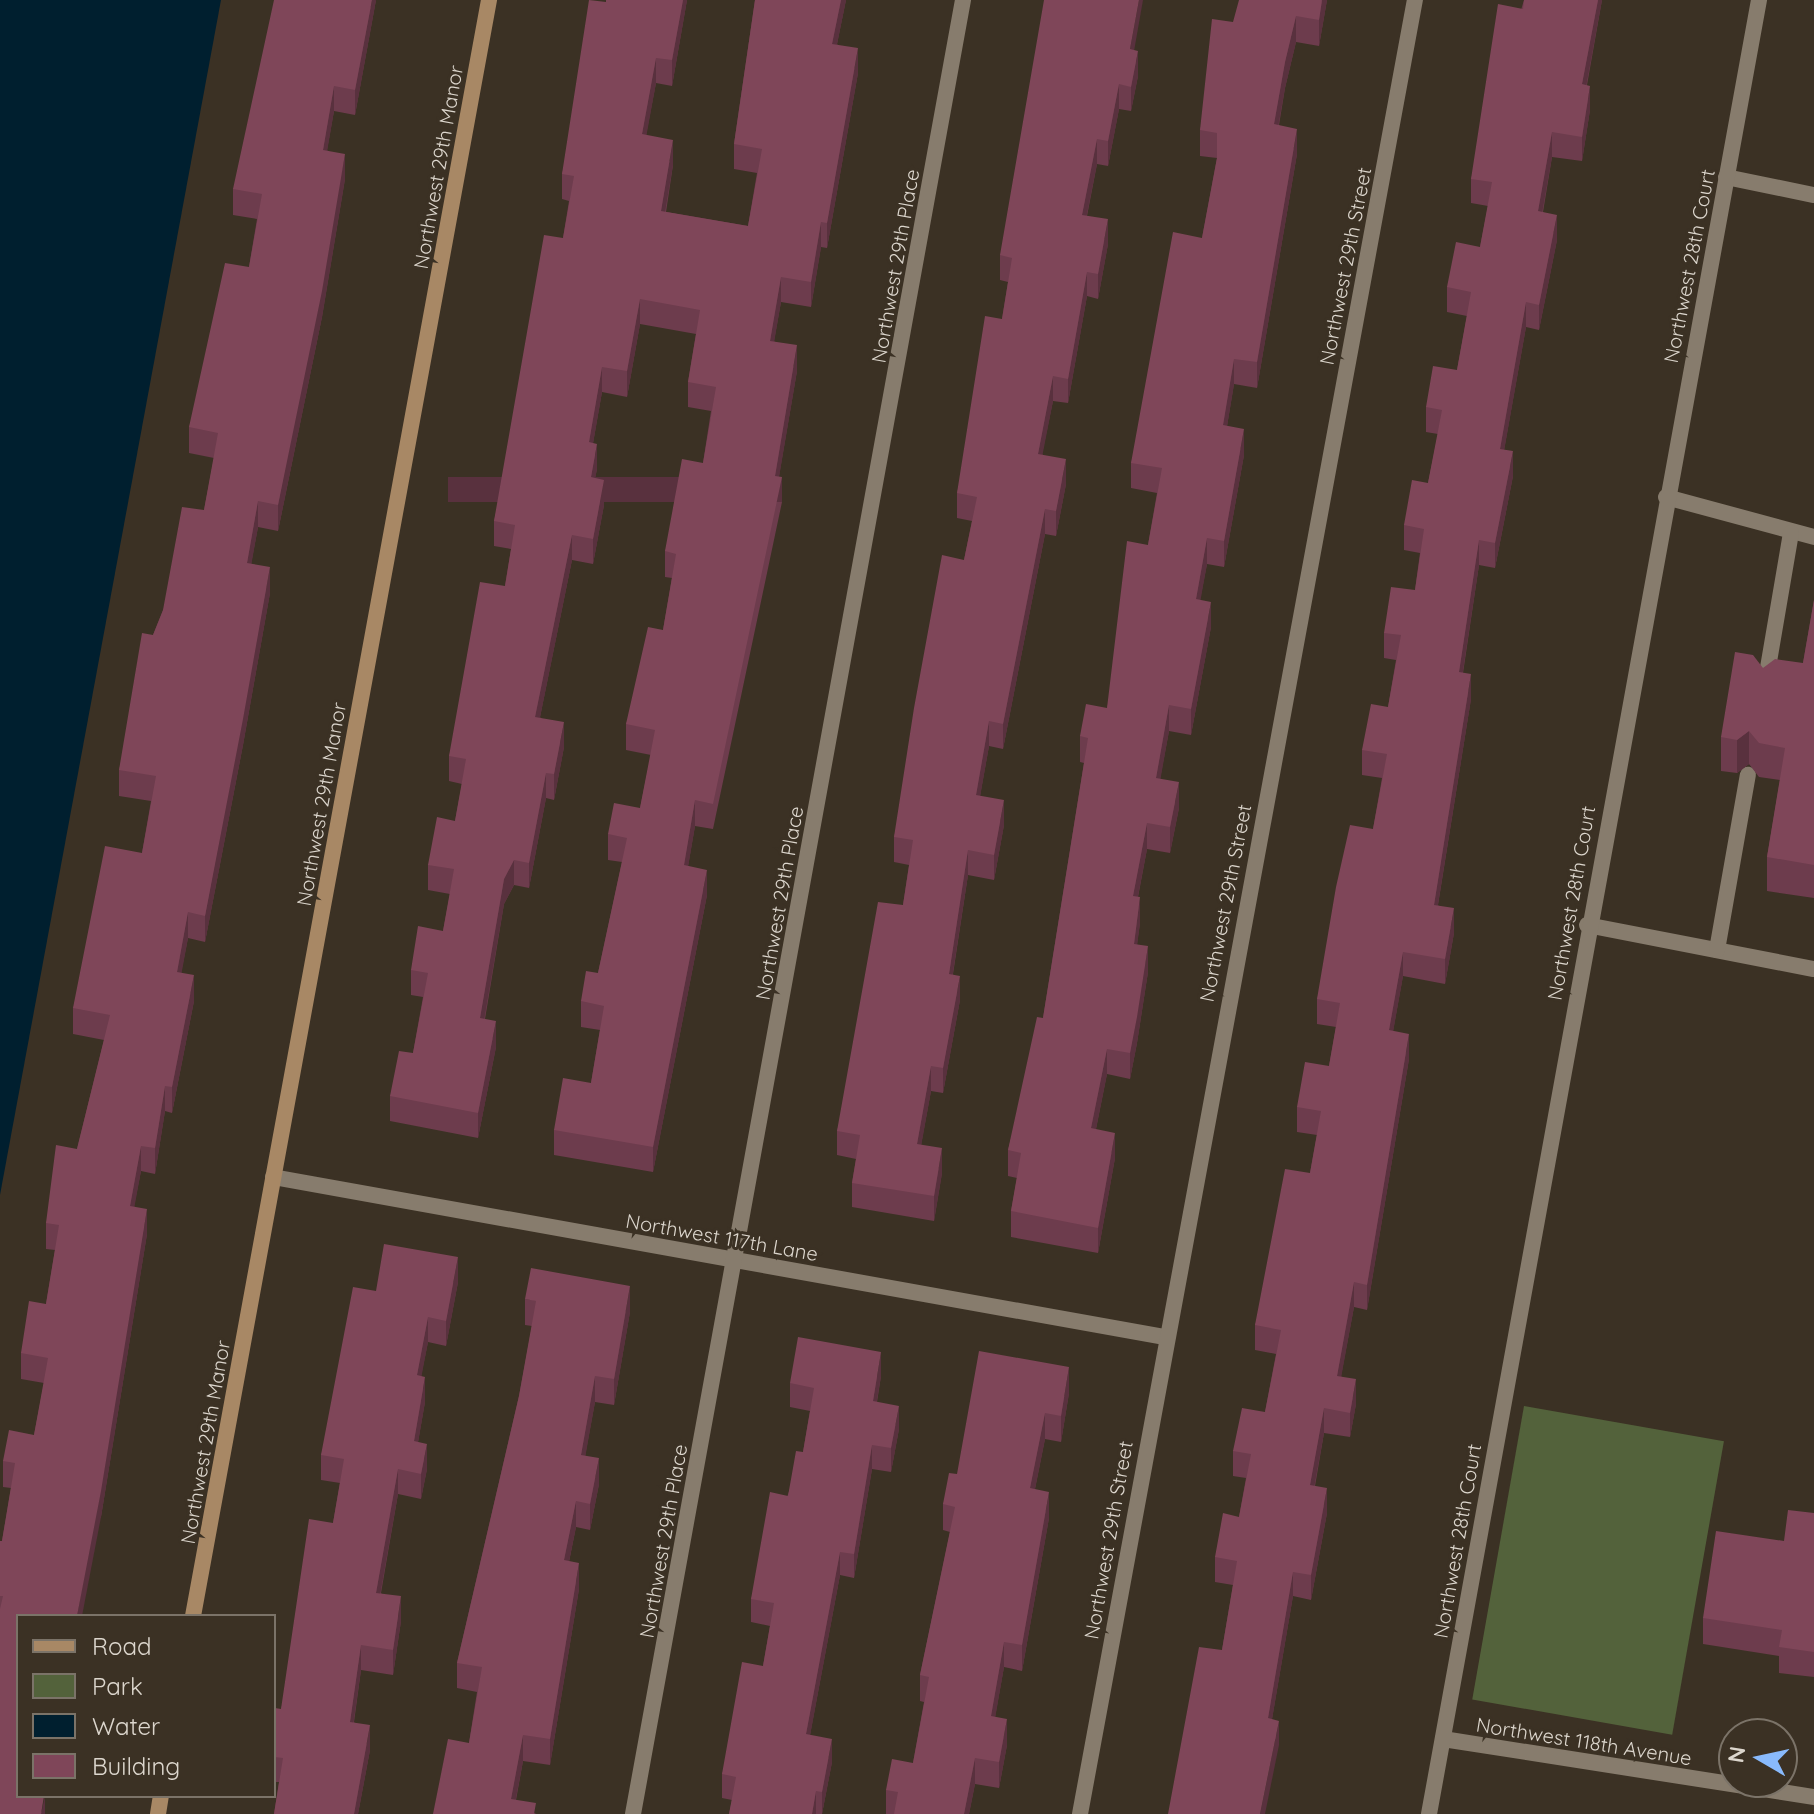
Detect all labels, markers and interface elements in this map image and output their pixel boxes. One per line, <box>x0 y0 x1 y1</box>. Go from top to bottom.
street label: Northwest 29th Manor <box>408 63 468 271</box>
street label: Northwest 29th Street <box>1314 165 1376 367</box>
street label: Northwest 29th Place <box>866 167 924 365</box>
street label: Northwest 28th Court <box>1658 167 1720 365</box>
street label: Northwest 29th Manor <box>291 700 351 908</box>
street label: Northwest 29th Street <box>1194 802 1256 1004</box>
street label: Northwest 29th Place <box>750 804 808 1002</box>
street label: Northwest 28th Court <box>1542 804 1600 1002</box>
street label: Northwest 117th Lane <box>624 1208 820 1266</box>
street label: Northwest 29th Manor <box>175 1338 235 1546</box>
street label: Northwest 29th Street <box>1079 1439 1137 1641</box>
street label: Northwest 29th Place <box>634 1442 692 1640</box>
street label: Northwest 28th Court <box>1428 1442 1486 1640</box>
legend <box>16 1614 276 1798</box>
text: Road <box>92 1631 152 1661</box>
text: Park <box>92 1671 143 1701</box>
text: Water <box>92 1711 160 1741</box>
street label: Northwest 118th Avenue <box>1474 1712 1694 1770</box>
north arrow <box>1718 1718 1798 1798</box>
text: N <box>1721 1744 1751 1765</box>
text: Building <box>92 1751 180 1781</box>

